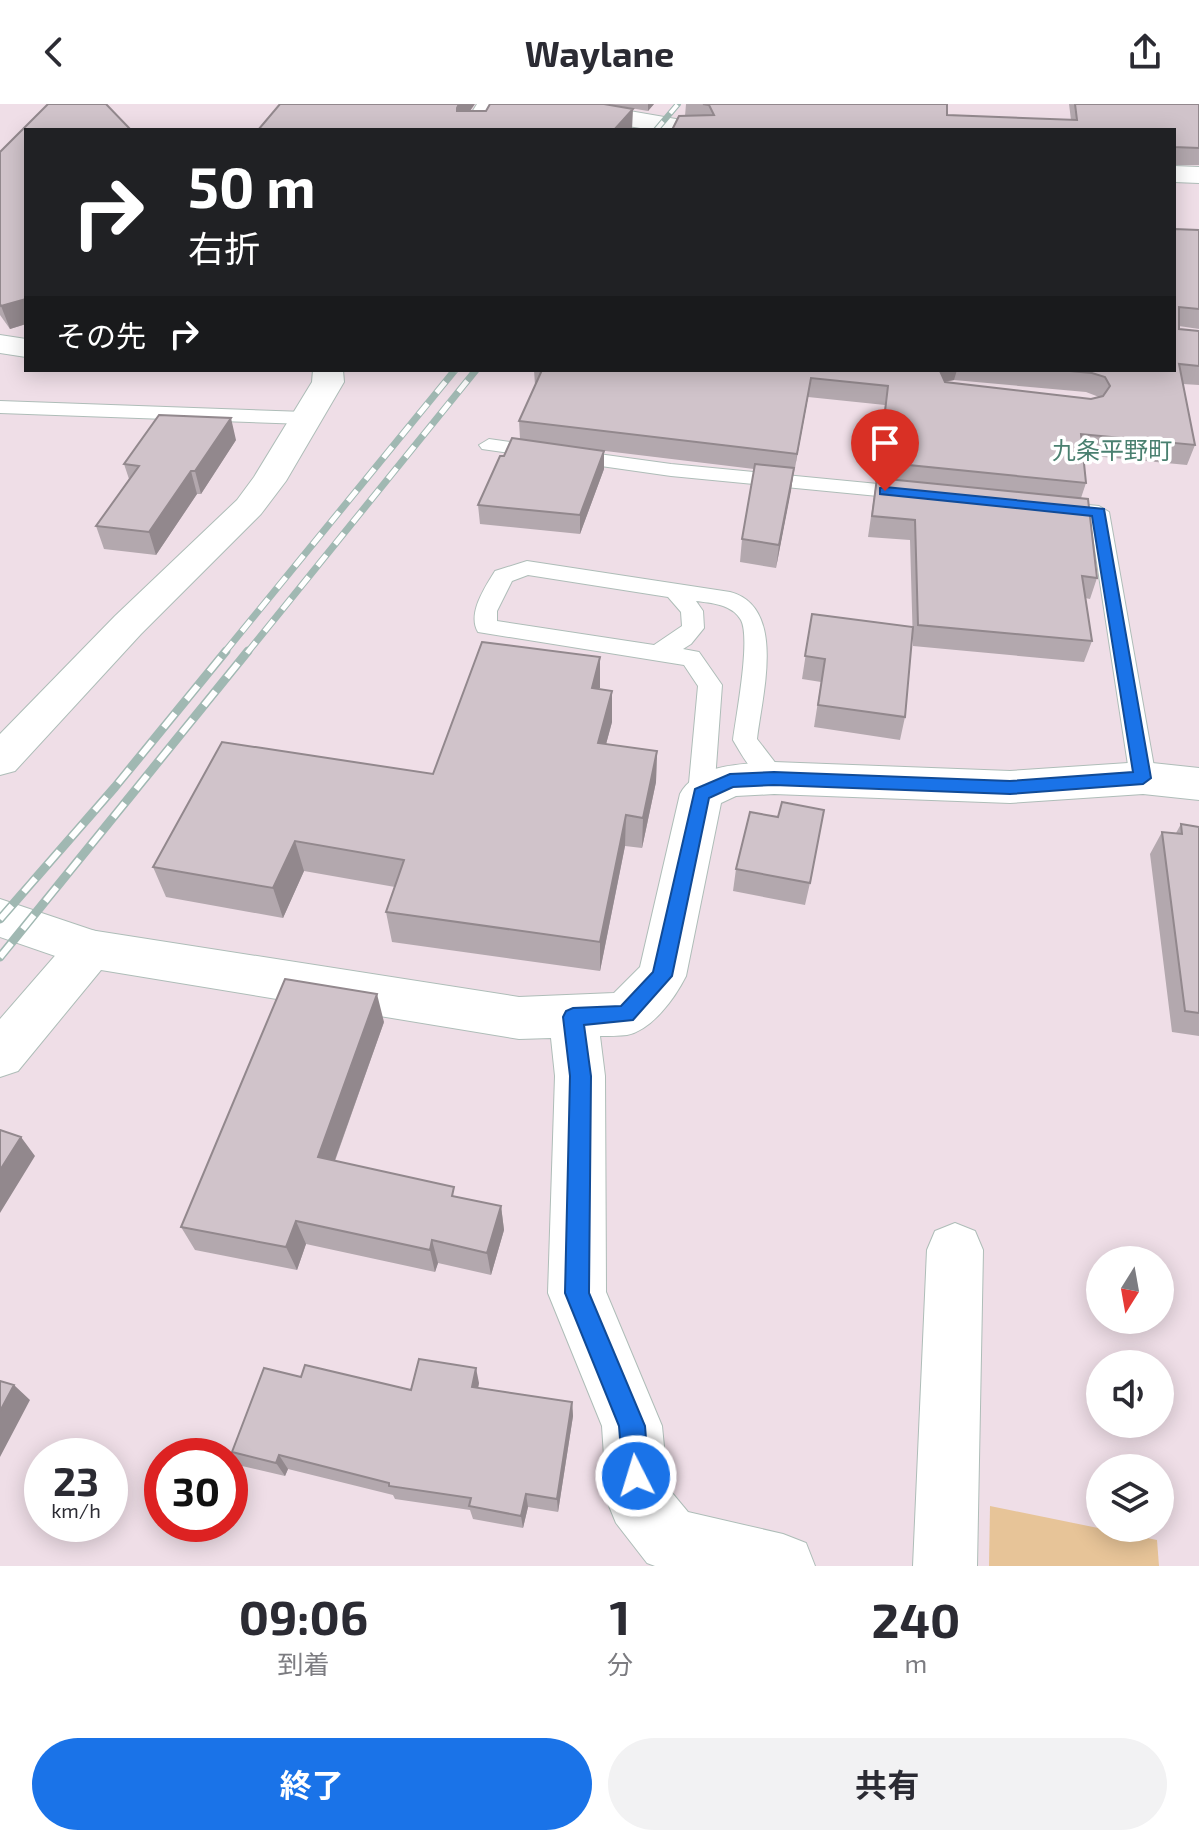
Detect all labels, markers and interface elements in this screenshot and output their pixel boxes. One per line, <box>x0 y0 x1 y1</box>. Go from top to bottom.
icon: back <box>32 30 76 74</box>
icon: share <box>1123 30 1167 74</box>
text: Waylane <box>525 31 674 74</box>
text: 50 m <box>188 152 316 219</box>
icon: right <box>56 160 160 264</box>
text: 右折 <box>188 226 260 269</box>
icon: right <box>162 312 206 356</box>
text: その先 <box>56 317 146 353</box>
pin <box>851 409 919 491</box>
icon: arrive <box>863 421 907 465</box>
district label: 九条平野町 <box>1052 435 1172 464</box>
north arrow <box>1086 1246 1174 1334</box>
map controls <box>1086 1246 1174 1542</box>
button: sound <box>1086 1350 1174 1438</box>
position arrow <box>594 1434 678 1518</box>
speed limit sign: 30 <box>144 1438 248 1542</box>
button: layers <box>1086 1454 1174 1542</box>
text: 23 <box>53 1456 99 1504</box>
text: km/h <box>51 1498 101 1522</box>
text: 09:06 <box>239 1587 368 1645</box>
text: 1 <box>610 1587 630 1645</box>
text: 240 <box>872 1590 960 1648</box>
text: m <box>905 1647 927 1678</box>
text: 到着 <box>277 1648 329 1679</box>
text: 分 <box>607 1648 633 1679</box>
button: 終了 <box>32 1738 592 1830</box>
button: 共有 <box>608 1738 1167 1830</box>

